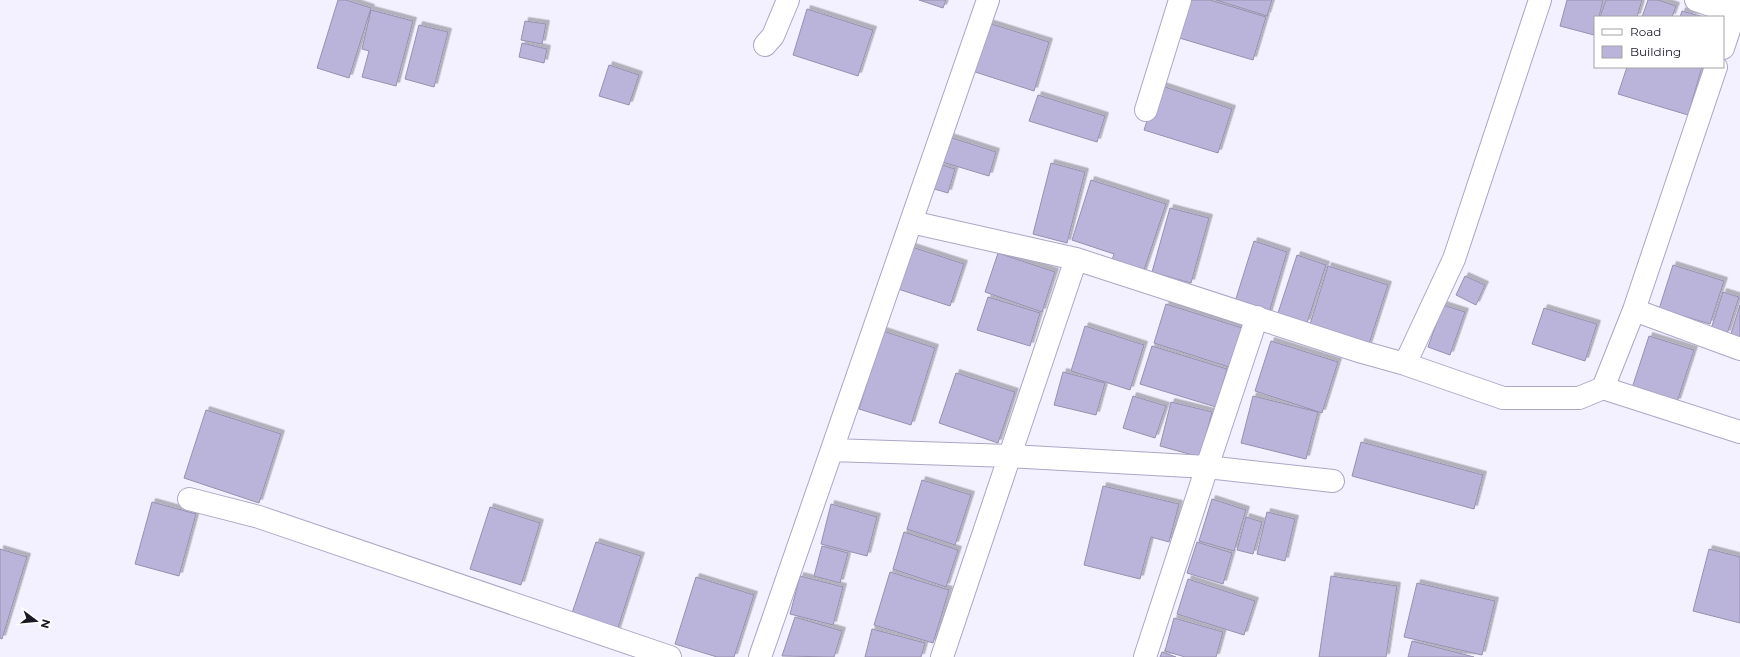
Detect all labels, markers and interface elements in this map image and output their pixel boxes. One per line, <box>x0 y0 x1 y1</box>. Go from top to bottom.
legend <box>1594 16 1724 68</box>
text: Road <box>1630 24 1661 39</box>
text: Building <box>1630 44 1681 59</box>
north arrow <box>16 601 56 641</box>
text: N <box>38 618 54 630</box>

